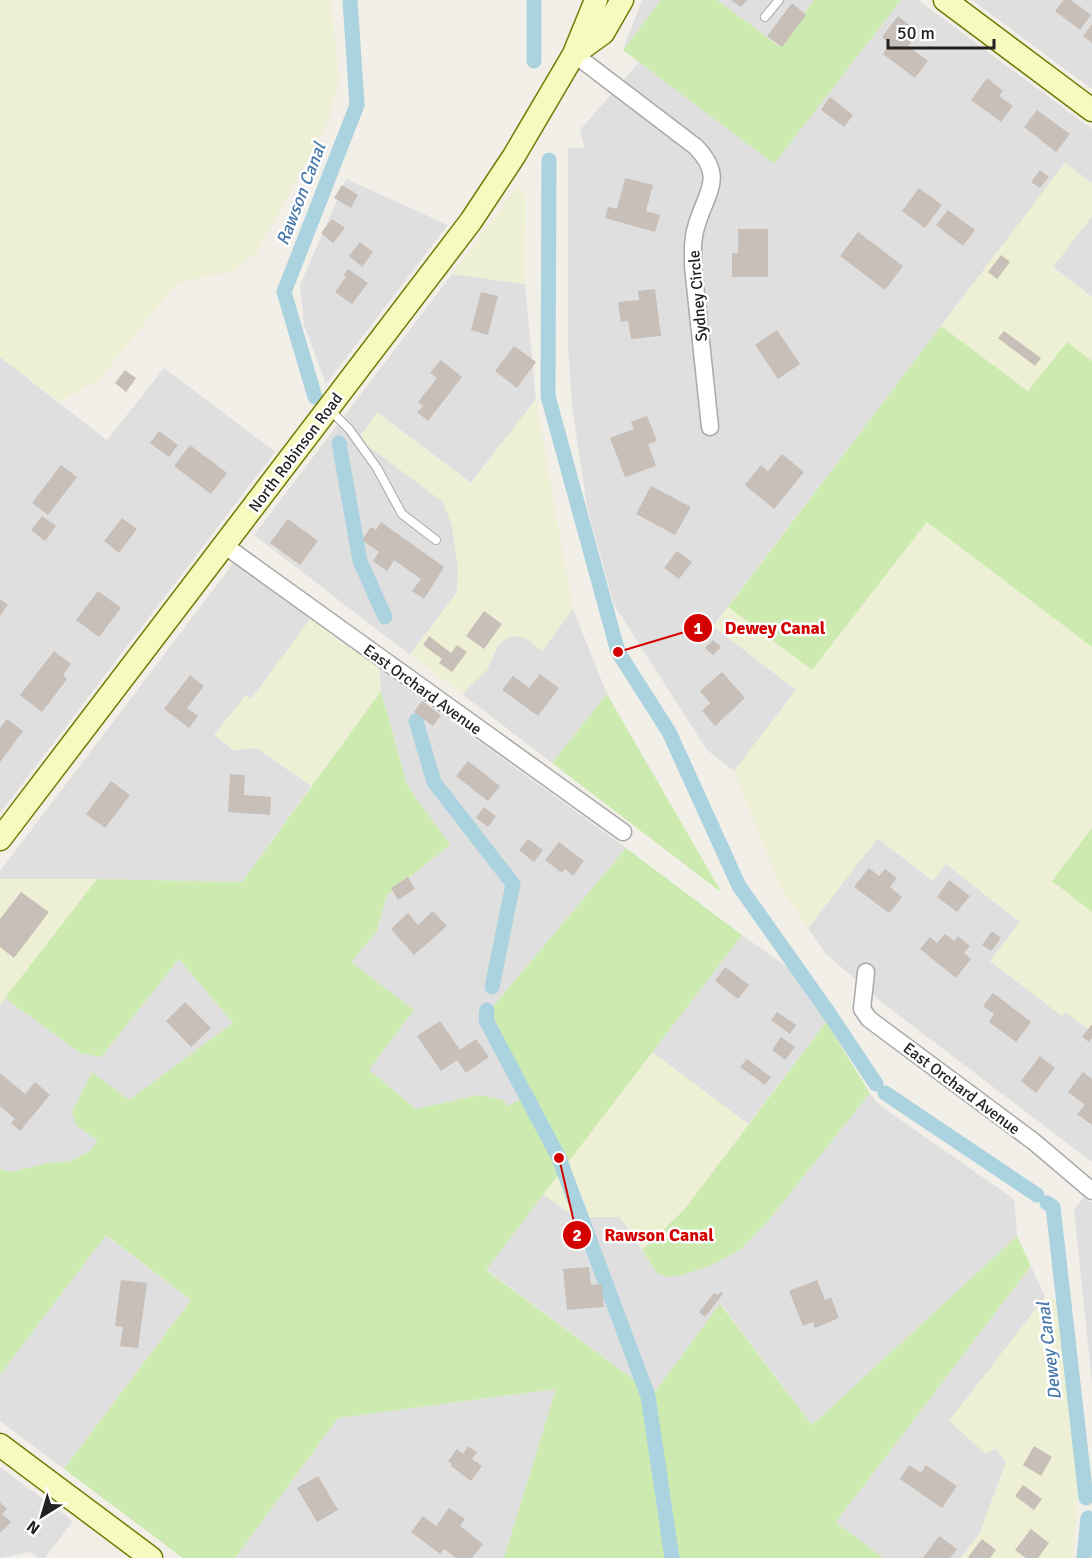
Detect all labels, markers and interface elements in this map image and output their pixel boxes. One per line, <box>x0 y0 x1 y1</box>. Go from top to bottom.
scale bar <box>888 12 994 50</box>
text: 50 m <box>897 22 935 44</box>
water label: Rawson Canal <box>271 138 331 248</box>
street label: Sydney Circle <box>684 249 712 342</box>
street label: North Robinson Road <box>244 389 347 516</box>
callout: Dewey Canal <box>683 610 838 646</box>
text: 1 <box>693 617 703 639</box>
text: Dewey Canal <box>725 617 826 639</box>
street label: East Orchard Avenue <box>359 640 486 739</box>
street label: East Orchard Avenue <box>899 1038 1024 1139</box>
callout: Rawson Canal <box>562 1217 725 1253</box>
text: 2 <box>572 1224 582 1246</box>
text: Rawson Canal <box>604 1224 714 1246</box>
water label: Dewey Canal <box>1032 1299 1066 1401</box>
north arrow <box>12 1486 72 1546</box>
text: N <box>23 1516 44 1539</box>

